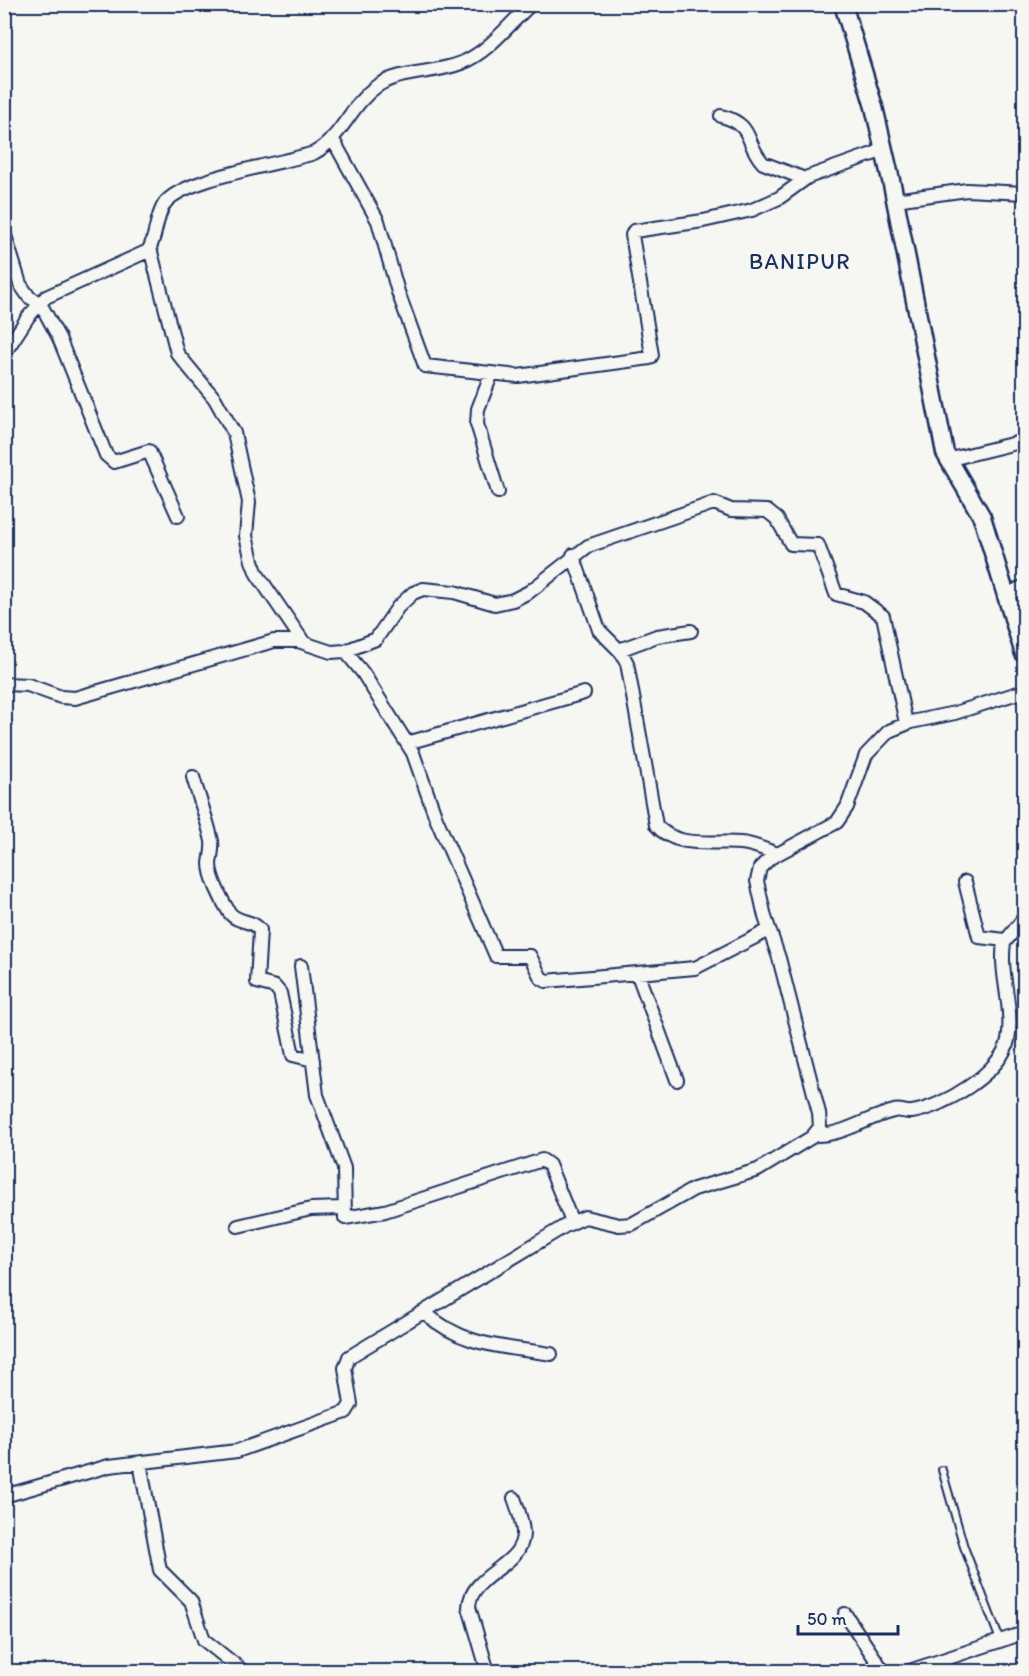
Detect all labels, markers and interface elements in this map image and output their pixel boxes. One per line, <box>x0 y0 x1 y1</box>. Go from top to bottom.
district label: BANIPUR <box>749 248 851 275</box>
scale bar <box>798 1598 898 1636</box>
text: 50 m <box>807 1608 847 1630</box>

